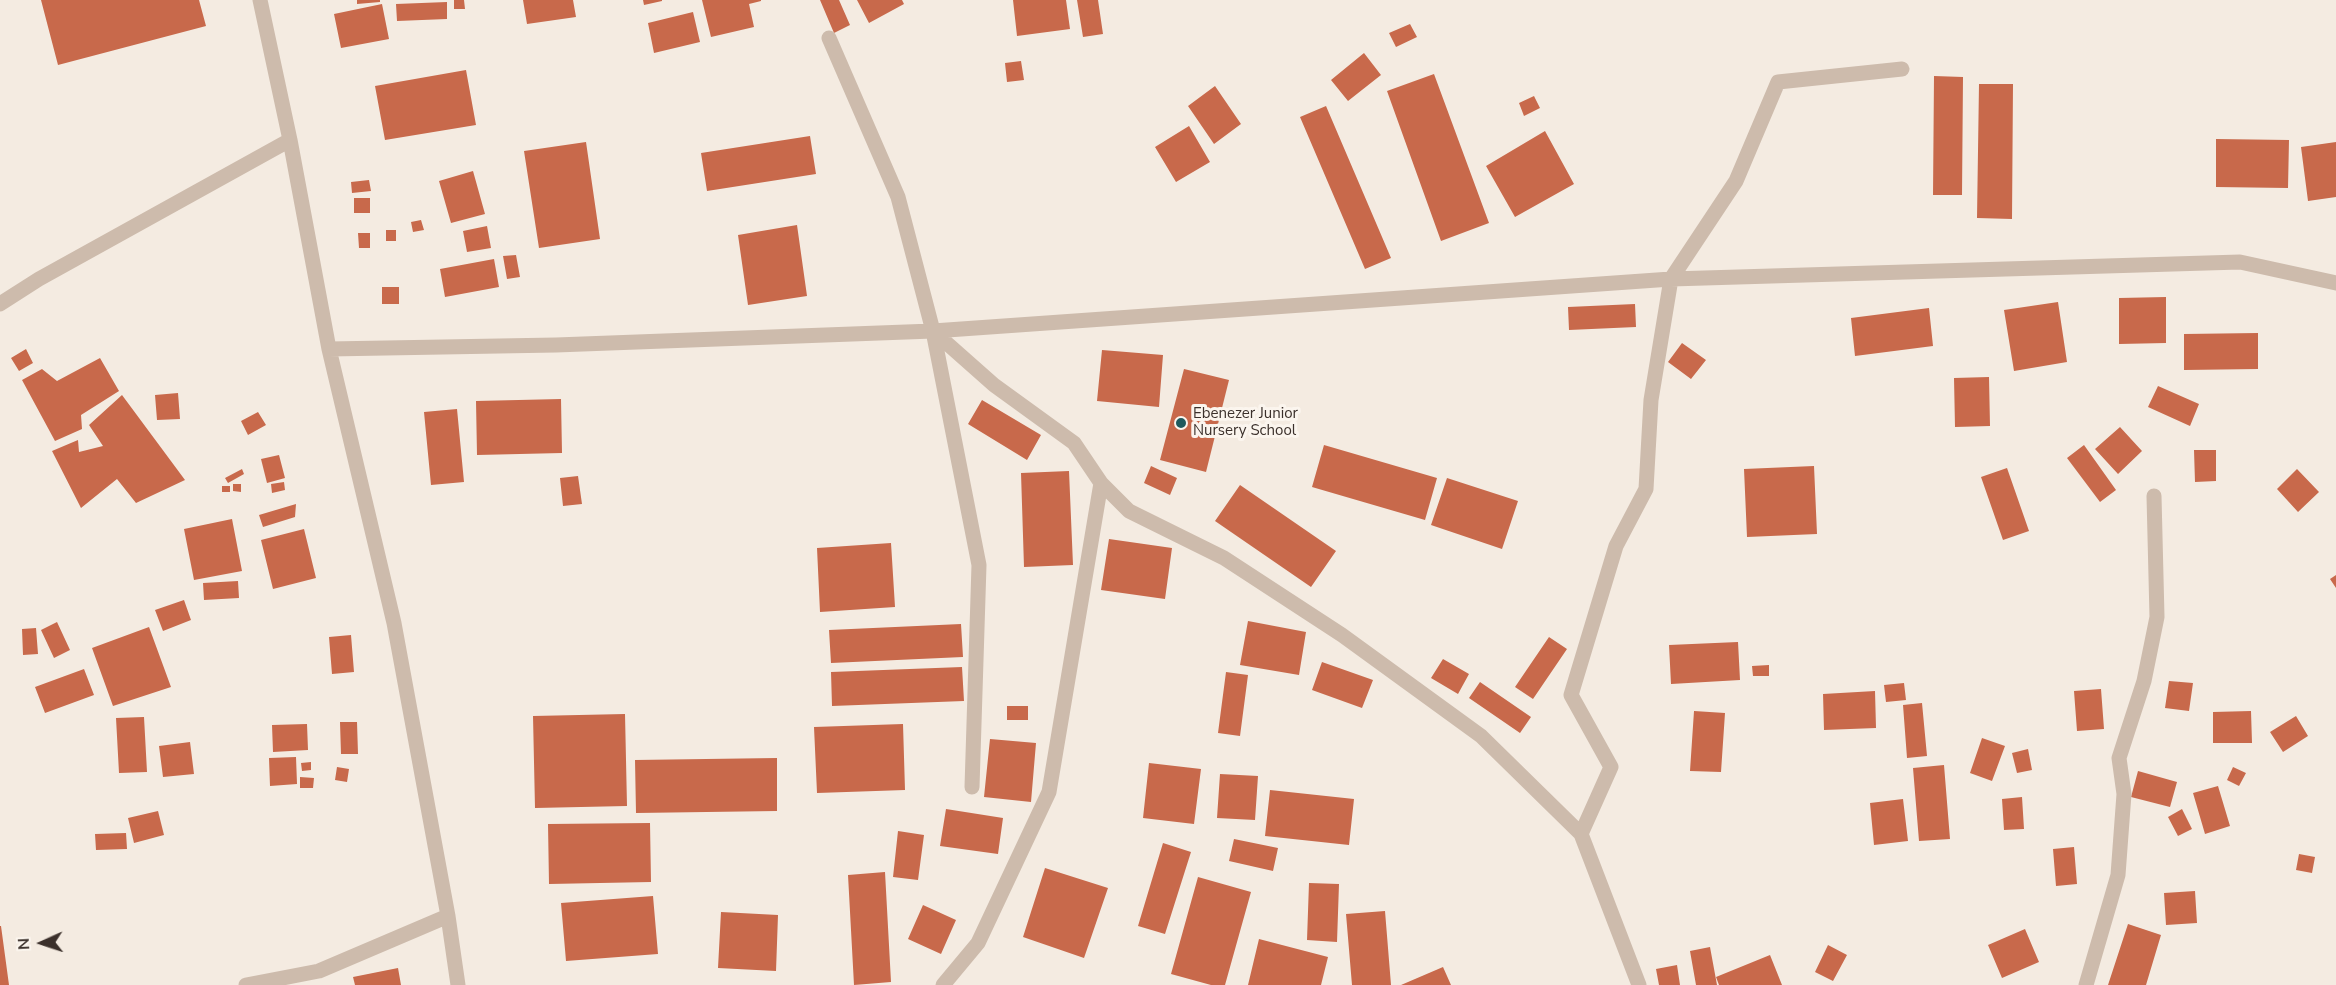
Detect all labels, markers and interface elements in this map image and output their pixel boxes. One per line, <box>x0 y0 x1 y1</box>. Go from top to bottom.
place label: Ebenezer Junior Nursery School <box>1193 405 1298 440</box>
marker: Ebenezer Junior Nursery School <box>1174 416 1188 430</box>
north arrow <box>12 913 72 973</box>
text: N <box>13 937 35 950</box>

